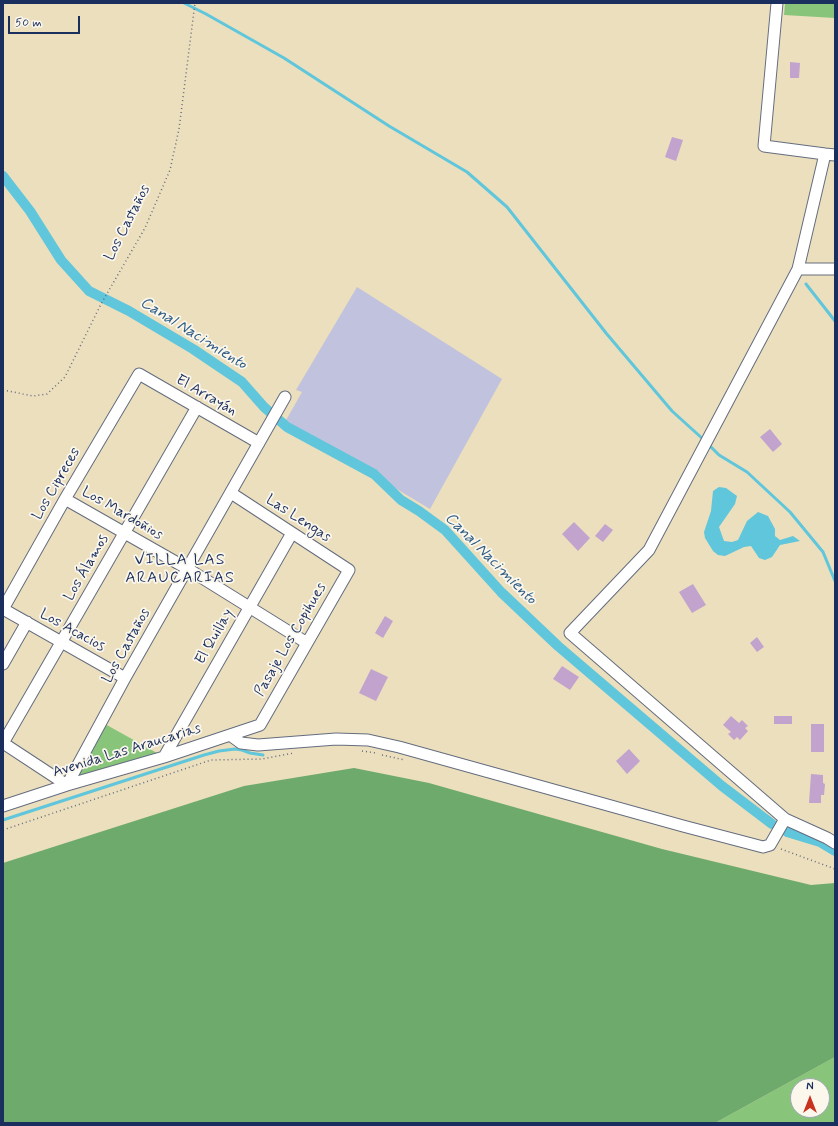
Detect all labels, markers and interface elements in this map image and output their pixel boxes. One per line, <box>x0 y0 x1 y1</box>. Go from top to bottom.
scale bar <box>10 8 82 34</box>
text: 50 m <box>15 15 42 31</box>
street label: Los Castaños <box>101 182 155 264</box>
water label: Canal Nacimiento <box>136 294 250 374</box>
street label: El Arrayán <box>172 371 240 421</box>
street label: Los Cipreces <box>29 445 85 523</box>
street label: Los Mardoñios <box>78 483 166 545</box>
street label: Las Lengas <box>262 491 334 547</box>
water label: Canal Nacimiento <box>440 509 540 609</box>
street label: Los Álamos <box>61 531 113 605</box>
district label: VILLA LAS ARAUCARIAS <box>126 551 234 589</box>
street label: Pasaje Los Copihues <box>251 580 331 700</box>
street label: Los Castaños <box>99 605 155 687</box>
street label: Los Acacios <box>36 606 108 656</box>
street label: El Quillay <box>192 606 238 668</box>
street label: Avenida Las Araucarias <box>51 720 203 782</box>
north arrow <box>790 1078 830 1118</box>
text: N <box>806 1080 814 1094</box>

